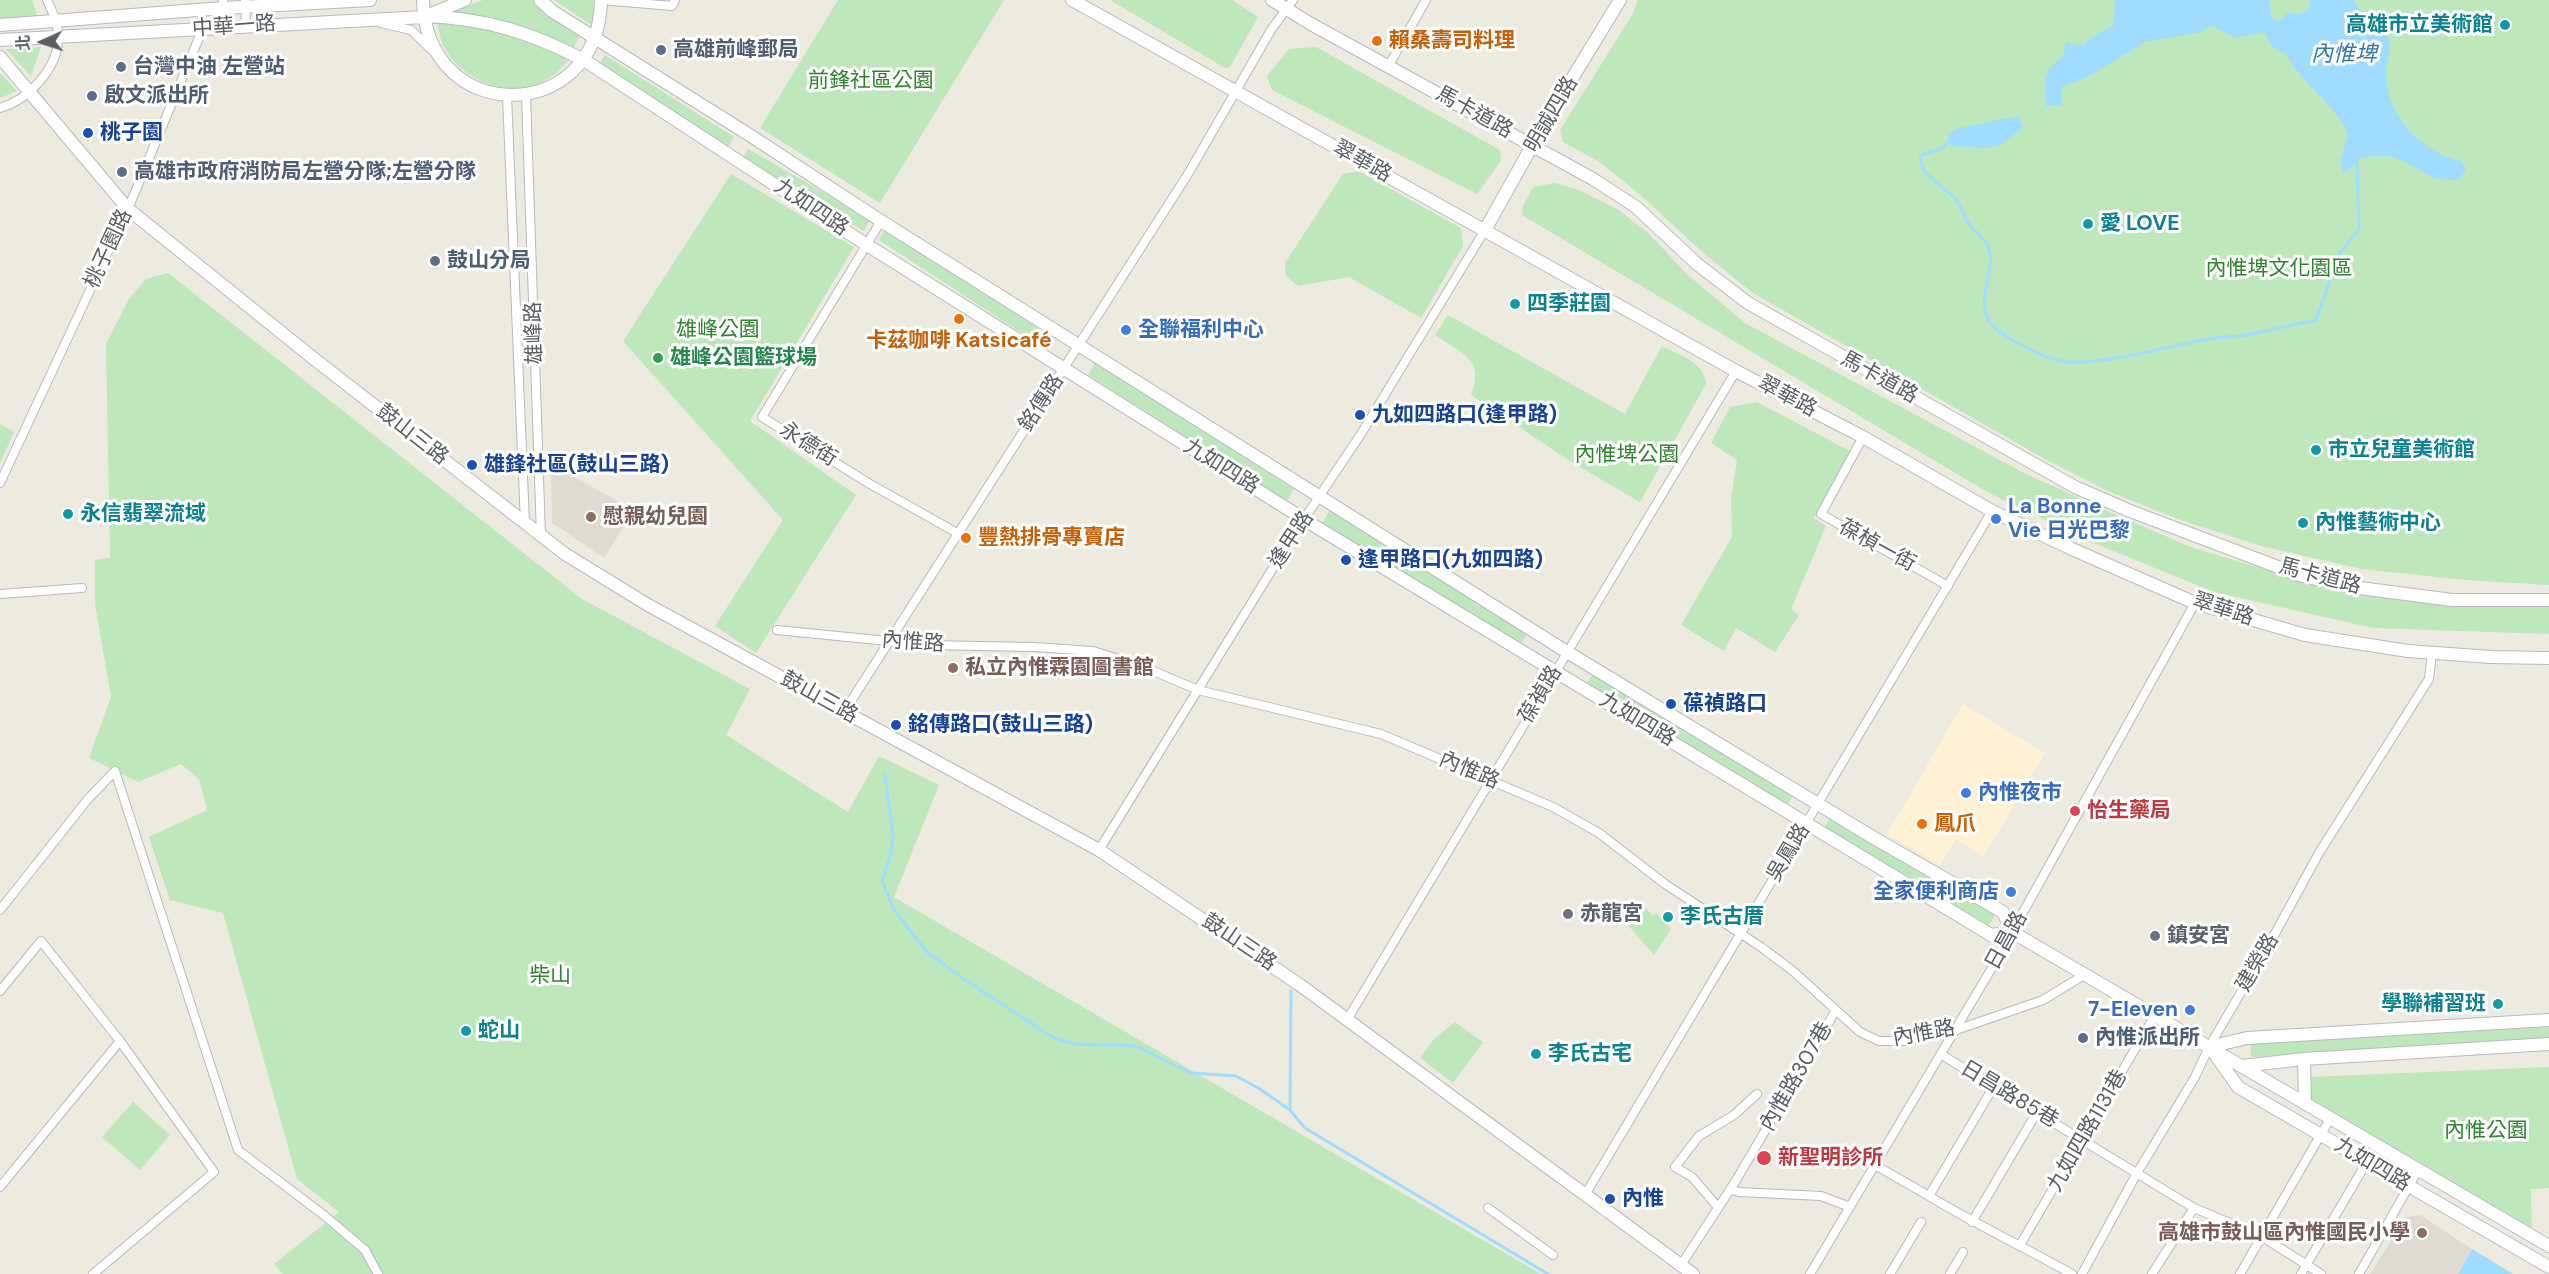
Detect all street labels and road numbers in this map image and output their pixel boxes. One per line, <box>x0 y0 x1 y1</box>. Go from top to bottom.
street label: 中華一路 <box>191 12 277 42</box>
street label: 明誠四路 <box>1520 72 1584 158</box>
street label: 馬卡道路 <box>1431 82 1517 144</box>
street label: 翠華路 <box>1328 136 1396 188</box>
street label: 九如四路 <box>769 174 853 242</box>
street label: 桃子園路 <box>80 206 138 292</box>
street label: 雄峰路 <box>521 301 549 365</box>
street label: 馬卡道路 <box>1836 347 1922 409</box>
street label: 銘傳路 <box>1014 370 1070 436</box>
street label: 翠華路 <box>1753 371 1821 423</box>
street label: 鼓山三路 <box>371 399 453 471</box>
street label: 永德街 <box>775 418 841 472</box>
street label: 九如四路 <box>1179 434 1263 500</box>
street label: 逢甲路 <box>1264 507 1320 573</box>
street label: 葆楨一街 <box>1834 515 1920 577</box>
street label: 馬卡道路 <box>2276 554 2364 600</box>
street label: 翠華路 <box>2189 588 2257 632</box>
street label: 內惟路 <box>881 628 945 658</box>
street label: 葆禎路 <box>1514 662 1568 728</box>
street label: 鼓山三路 <box>776 667 862 729</box>
street label: 九如四路 <box>1595 688 1679 752</box>
street label: 內惟路 <box>1435 747 1503 795</box>
street label: 吳鳳路 <box>1762 820 1816 886</box>
street label: 日昌路 <box>1981 907 2033 975</box>
street label: 鼓山三路 <box>1197 909 1281 977</box>
street label: 建榮路 <box>2231 929 2285 997</box>
street label: 內惟路 <box>1891 1016 1957 1052</box>
street label: 內惟路307巷 <box>1756 1018 1838 1136</box>
street label: 日昌路85巷 <box>1956 1056 2062 1134</box>
street label: 九如四路1131巷 <box>2043 1066 2133 1196</box>
street label: 九如四路 <box>2330 1133 2414 1197</box>

